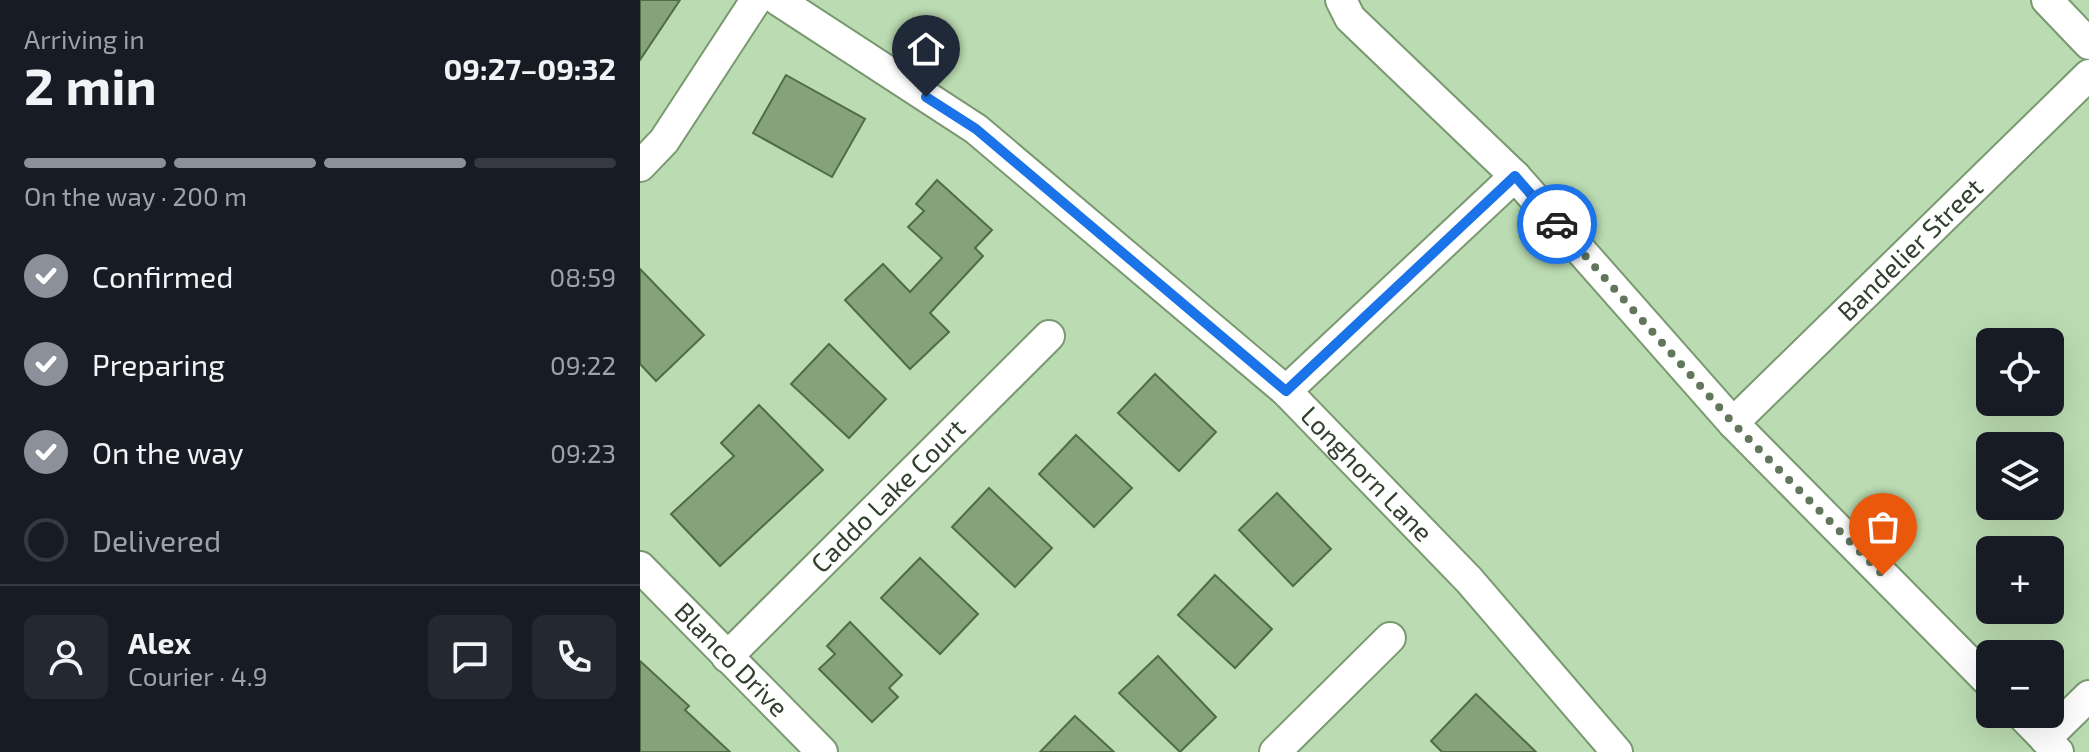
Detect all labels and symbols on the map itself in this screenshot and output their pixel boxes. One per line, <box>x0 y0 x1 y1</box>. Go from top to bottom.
pin <box>892 15 960 97</box>
street label: Bandelier Street <box>1830 171 1988 326</box>
courier <box>1517 184 1597 264</box>
street label: Longhorn Lane <box>1295 399 1440 547</box>
street label: Caddo Lake Court <box>804 412 971 578</box>
pin <box>1849 493 1917 575</box>
street label: Blanco Drive <box>669 595 795 722</box>

